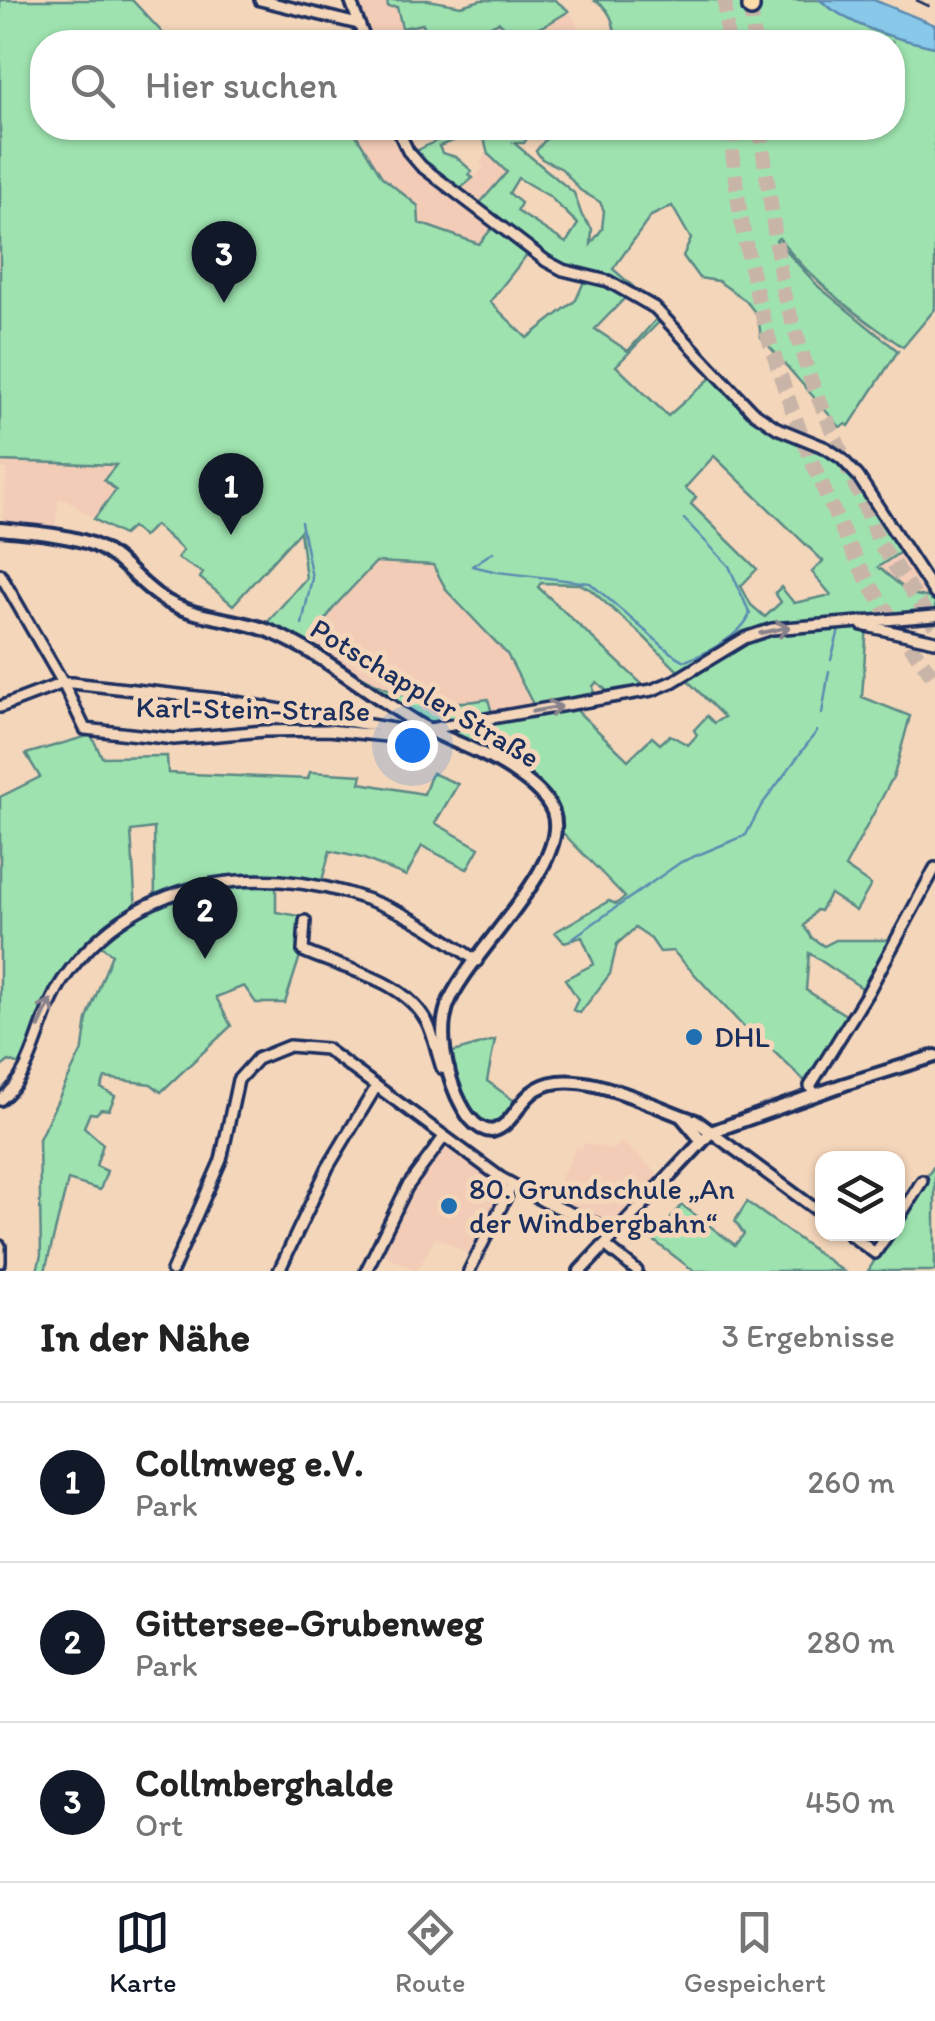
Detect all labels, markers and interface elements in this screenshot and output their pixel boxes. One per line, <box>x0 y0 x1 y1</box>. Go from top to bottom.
search box <box>30 30 905 140</box>
icon: search <box>65 58 120 113</box>
text: Hier suchen <box>145 62 337 108</box>
pin: 3 <box>192 220 256 303</box>
pin: 1 <box>198 452 264 535</box>
street label: Potschappler Straße <box>304 609 547 776</box>
one-way arrow <box>758 620 790 639</box>
street label: Karl-Stein-Straße <box>135 688 371 729</box>
one-way arrow <box>531 698 563 717</box>
your location <box>387 720 438 771</box>
pin: 2 <box>172 876 238 959</box>
one-way arrow <box>37 999 55 1029</box>
place label: DHL <box>714 1018 770 1055</box>
marker: DHL <box>683 1026 705 1048</box>
map controls <box>815 1151 905 1241</box>
button: layers <box>815 1151 905 1241</box>
place label: 80. Grundschule „An der Windbergbahn“ <box>469 1170 735 1241</box>
marker: 80. Grundschule „An der Windbergbahn“ <box>438 1195 460 1217</box>
text: In der Nähe <box>40 1311 250 1362</box>
text: 3 Ergebnisse <box>722 1317 895 1355</box>
text: Collmweg e.V. <box>135 1440 364 1486</box>
text: 1 <box>65 1463 80 1501</box>
text: 260 m <box>807 1463 895 1501</box>
text: Park <box>135 1486 198 1524</box>
text: Gittersee-Grubenweg <box>135 1600 484 1646</box>
text: 2 <box>64 1623 81 1661</box>
text: 280 m <box>807 1623 895 1661</box>
text: Park <box>135 1646 198 1684</box>
text: Collmberghalde <box>135 1760 394 1806</box>
text: 3 <box>64 1783 81 1821</box>
text: 450 m <box>805 1783 895 1821</box>
text: Ort <box>135 1806 183 1844</box>
tab: Karte <box>109 1905 177 1999</box>
tab: Route <box>395 1905 465 1999</box>
tab: Gespeichert <box>684 1905 826 1999</box>

